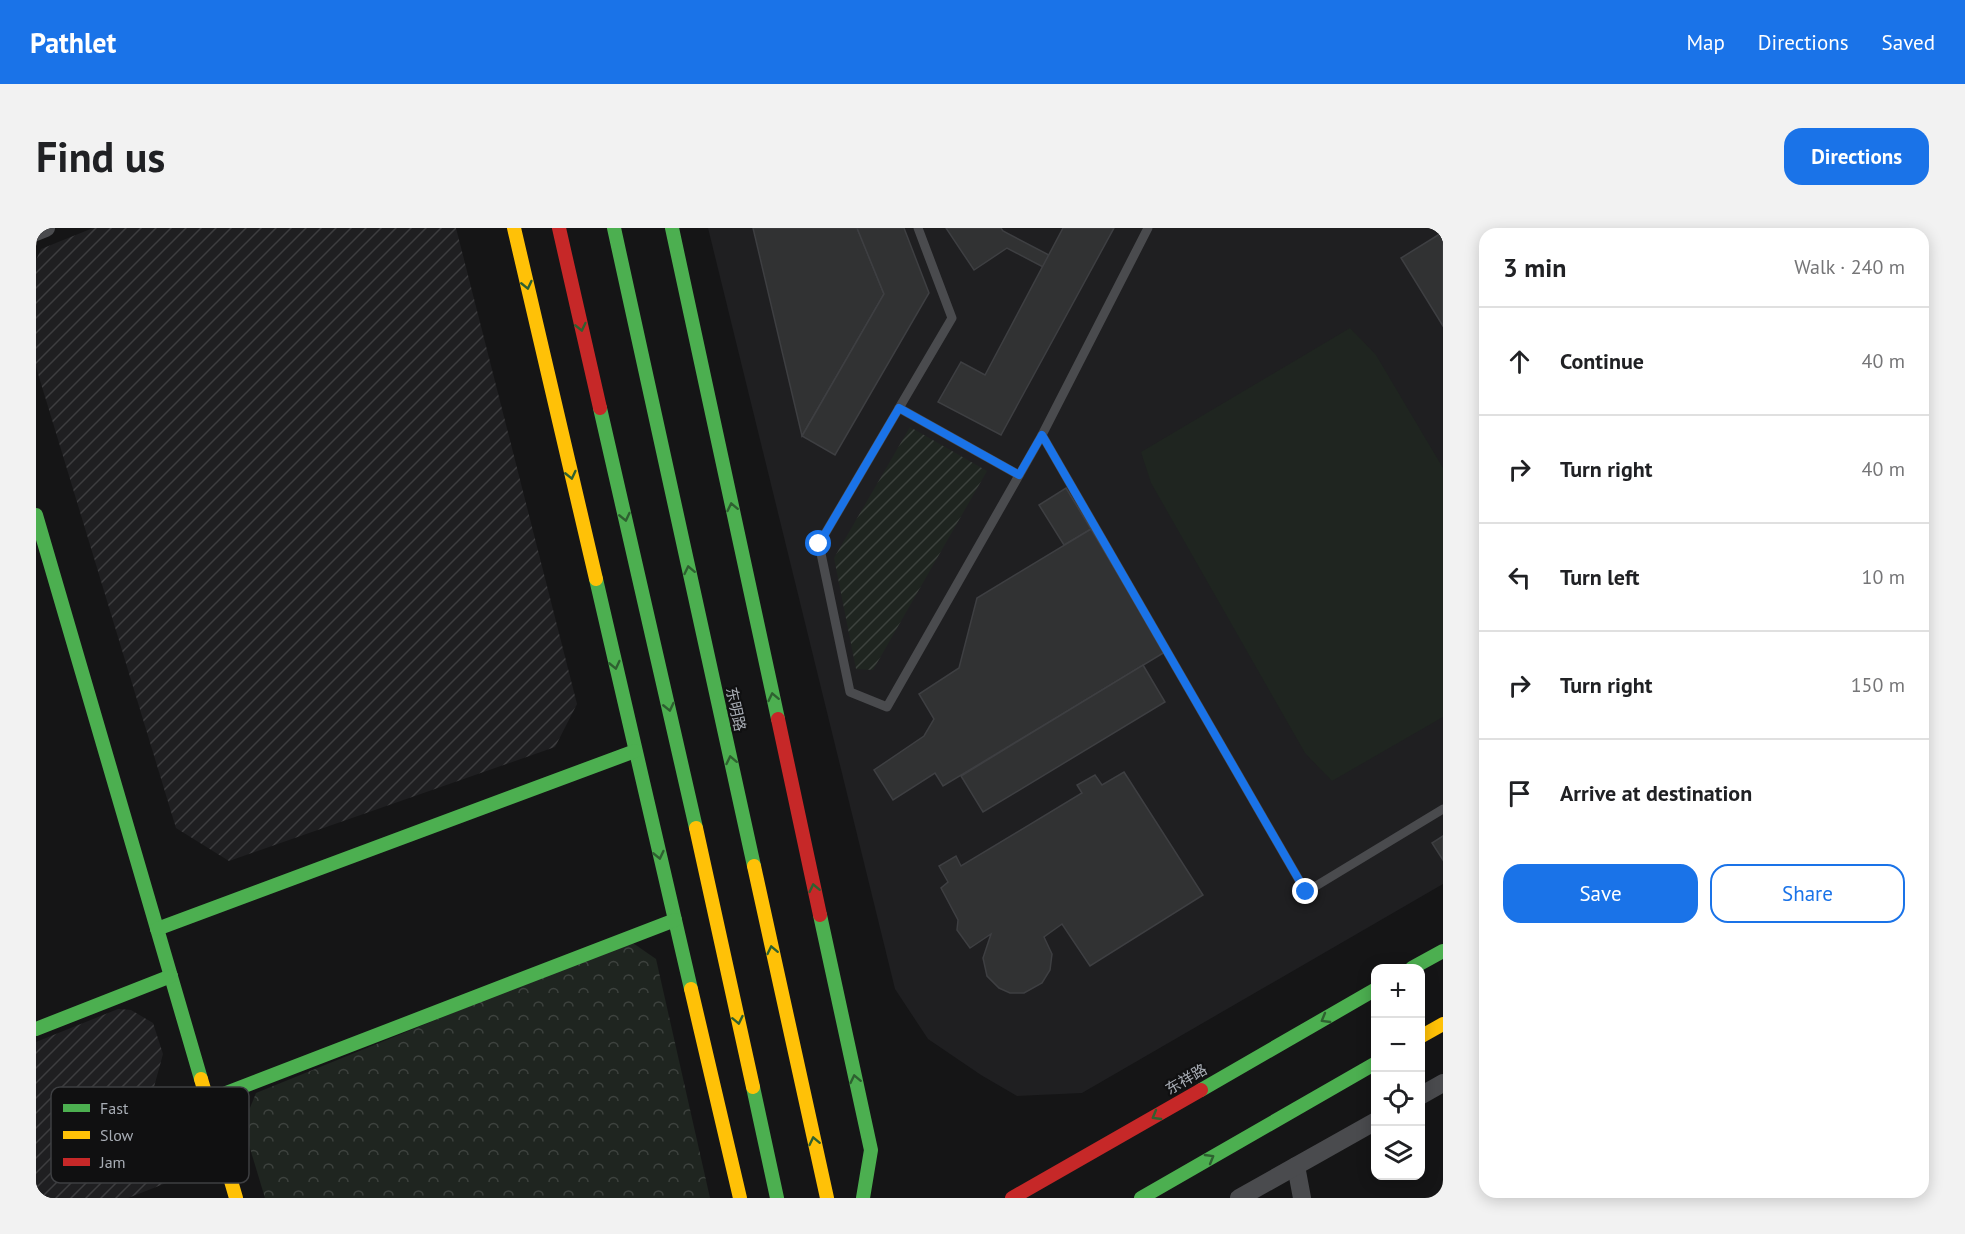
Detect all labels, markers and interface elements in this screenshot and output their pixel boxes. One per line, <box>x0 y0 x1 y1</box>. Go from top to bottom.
text: Pathlet <box>30 24 116 61</box>
text: Map <box>1686 29 1725 56</box>
text: Directions <box>1758 29 1849 56</box>
text: Saved <box>1882 29 1935 56</box>
button: Directions <box>1784 128 1929 185</box>
text: Find us <box>36 129 165 184</box>
text: 3 min <box>1503 251 1566 284</box>
text: Walk · 240 m <box>1794 254 1905 280</box>
one-way arrow <box>519 280 532 290</box>
one-way arrow <box>574 321 587 331</box>
icon: ahead <box>1503 345 1536 378</box>
text: Continue <box>1560 347 1644 375</box>
text: 40 m <box>1862 348 1905 374</box>
icon: right <box>1503 453 1536 486</box>
text: Turn right <box>1560 455 1652 483</box>
text: 40 m <box>1862 456 1905 482</box>
one-way arrow <box>564 470 577 480</box>
one-way arrow <box>726 502 739 512</box>
one-way arrow <box>618 511 631 521</box>
route start <box>805 530 831 556</box>
icon: left <box>1503 561 1536 594</box>
text: Turn left <box>1560 563 1640 591</box>
text: 10 m <box>1862 564 1905 590</box>
one-way arrow <box>683 565 696 575</box>
one-way arrow <box>608 660 621 670</box>
icon: right <box>1503 669 1536 702</box>
text: Turn right <box>1560 671 1652 699</box>
text: 150 m <box>1851 672 1905 698</box>
street label: 东明路 <box>722 685 750 733</box>
one-way arrow <box>767 693 780 703</box>
one-way arrow <box>661 701 674 711</box>
one-way arrow <box>725 755 738 765</box>
icon: arrive <box>1503 777 1536 810</box>
text: Arrive at destination <box>1560 779 1752 807</box>
one-way arrow <box>652 850 665 860</box>
button: Save <box>1503 864 1698 923</box>
button: Share <box>1710 864 1905 923</box>
route end <box>1292 878 1318 904</box>
one-way arrow <box>808 883 821 893</box>
one-way arrow <box>767 946 780 956</box>
map controls <box>1371 964 1425 1180</box>
button: + <box>1371 964 1425 1018</box>
one-way arrow <box>1321 1011 1331 1023</box>
one-way arrow <box>731 1015 744 1025</box>
button: − <box>1371 1018 1425 1072</box>
street label: 东祥路 <box>1162 1060 1210 1098</box>
button: locate <box>1371 1072 1425 1126</box>
one-way arrow <box>849 1074 862 1084</box>
legend <box>51 1087 249 1183</box>
text: Fast <box>100 1098 129 1118</box>
one-way arrow <box>1152 1108 1162 1120</box>
text: Slow <box>100 1125 134 1145</box>
button: layers <box>1371 1126 1425 1180</box>
one-way arrow <box>809 1136 822 1146</box>
text: Jam <box>99 1152 126 1172</box>
one-way arrow <box>1203 1154 1214 1166</box>

